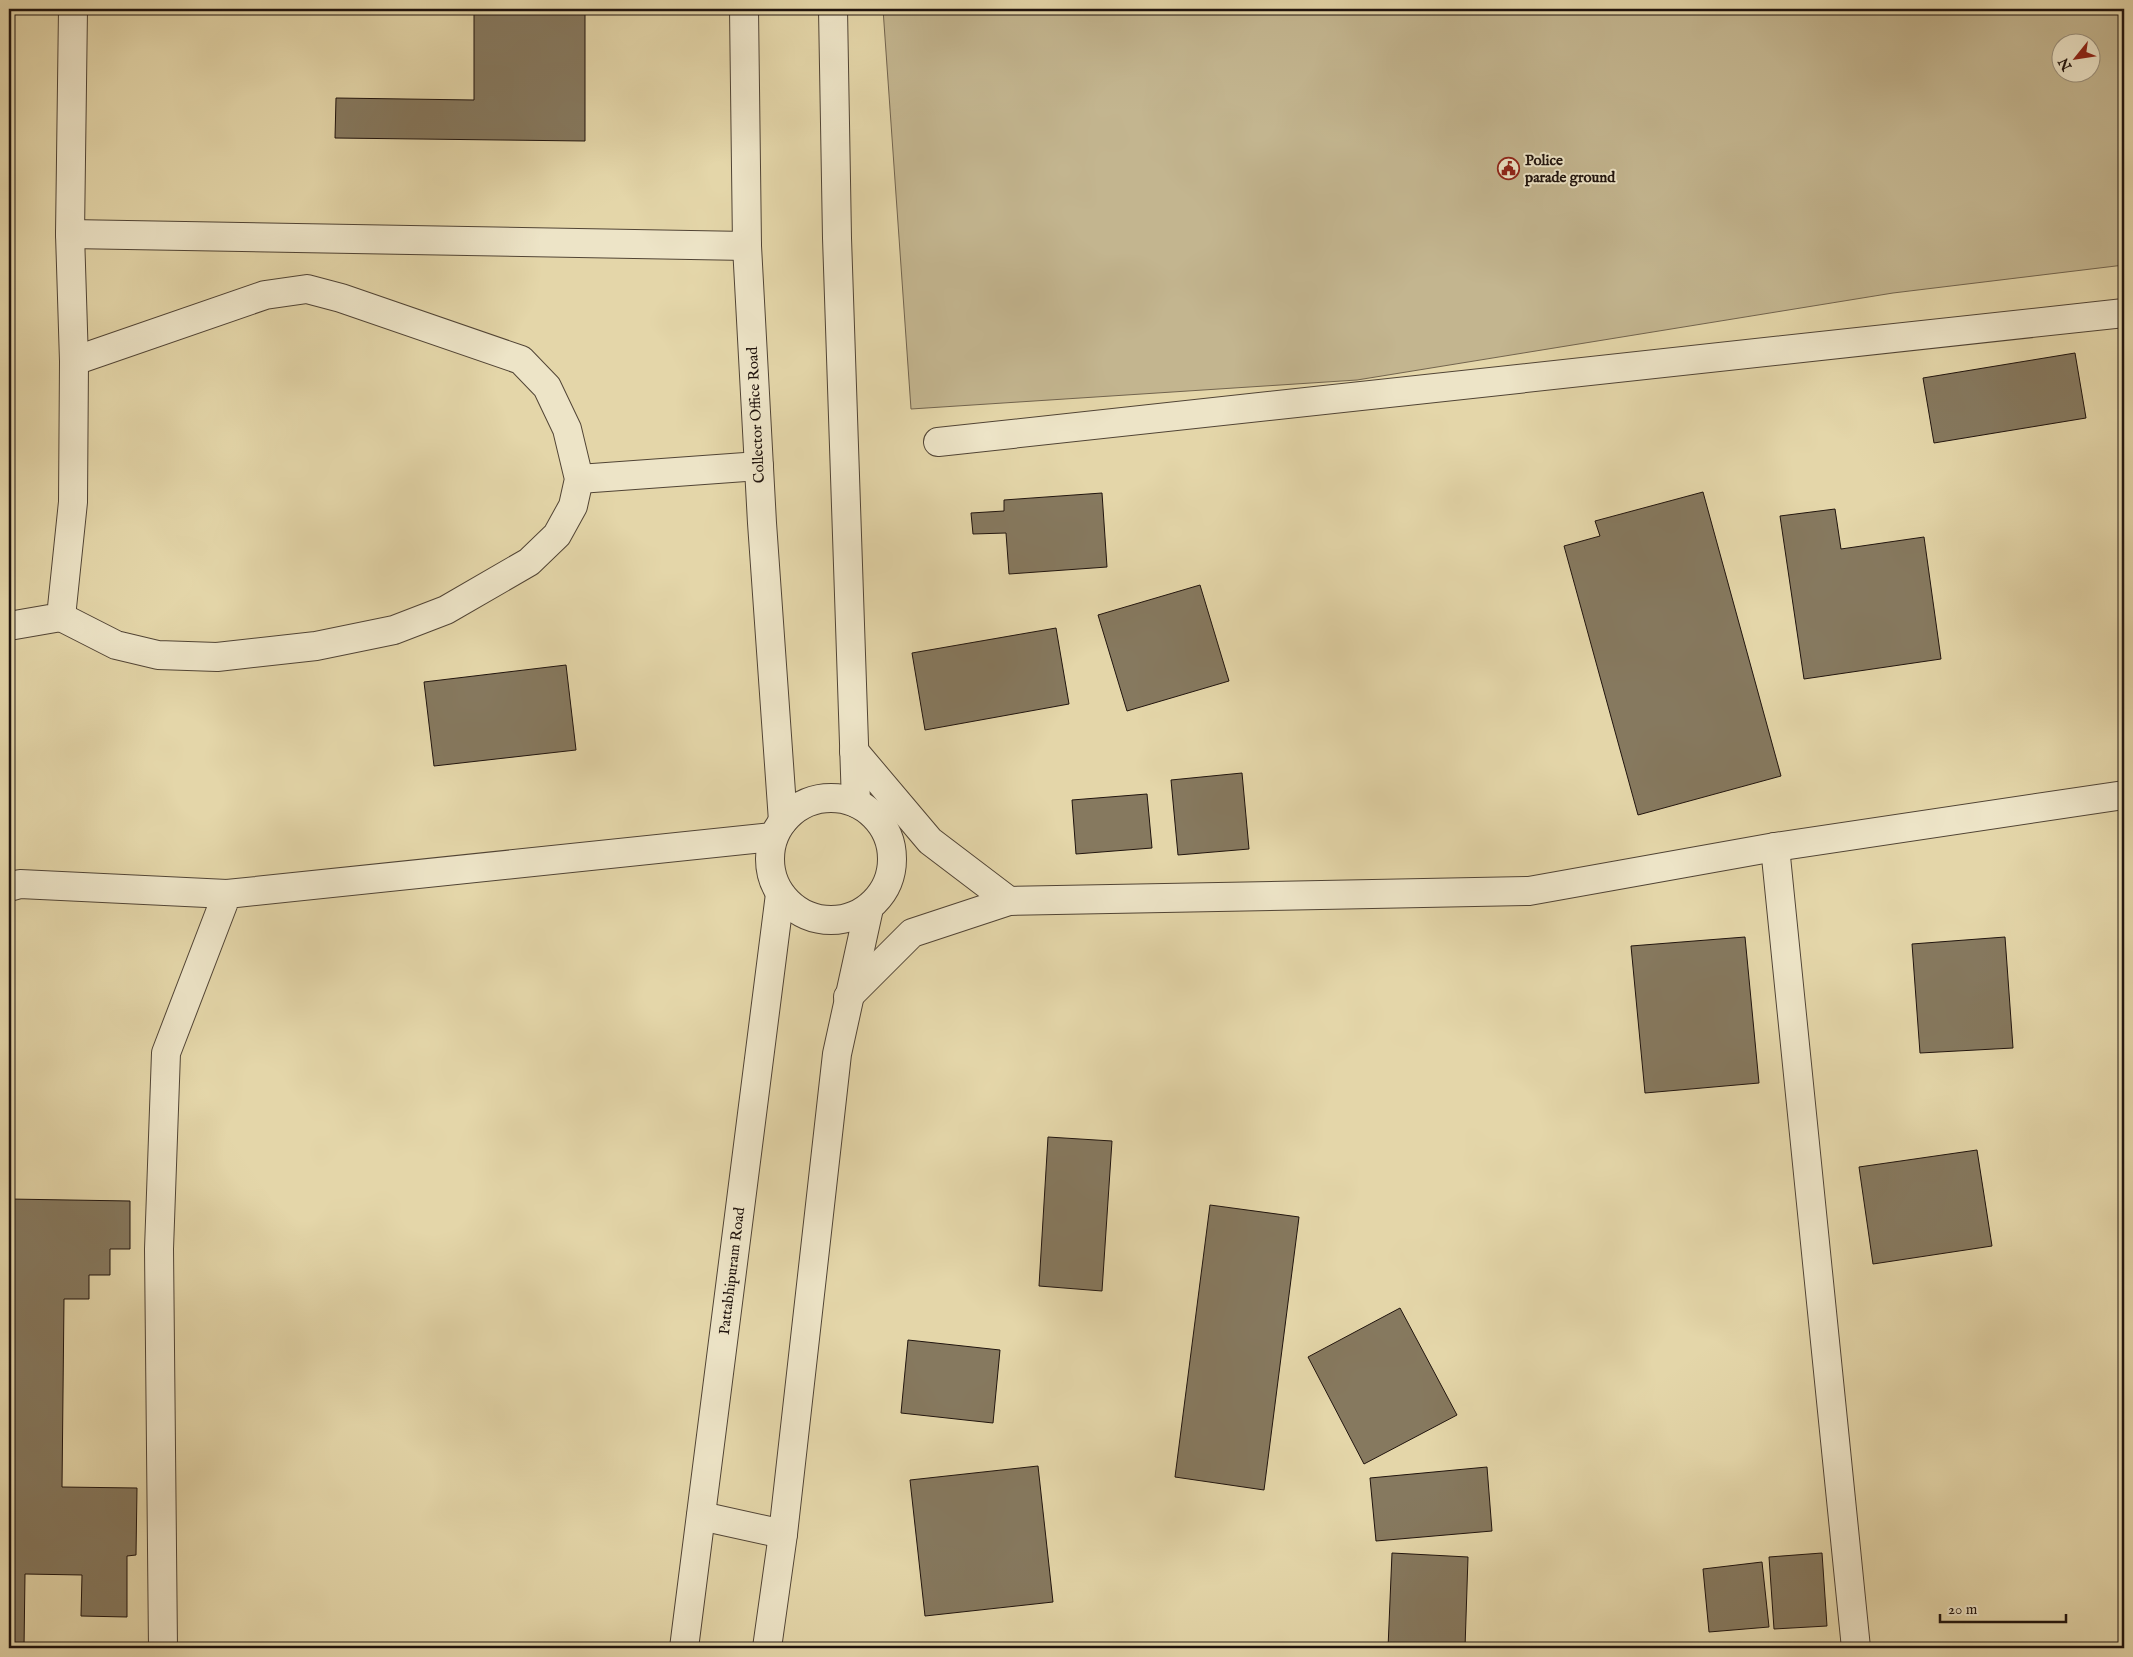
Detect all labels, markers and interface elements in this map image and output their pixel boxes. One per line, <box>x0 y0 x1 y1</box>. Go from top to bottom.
north arrow <box>2050 32 2100 82</box>
text: N <box>2055 54 2077 75</box>
place label: Police parade ground <box>1524 151 1616 187</box>
public building icon: Police parade ground <box>1497 157 1521 181</box>
street label: Collector Office Road <box>743 345 769 484</box>
street label: Pattabhipuram Road <box>715 1205 749 1336</box>
scale bar <box>1940 1592 2067 1624</box>
text: 20 m <box>1948 1600 1978 1619</box>

